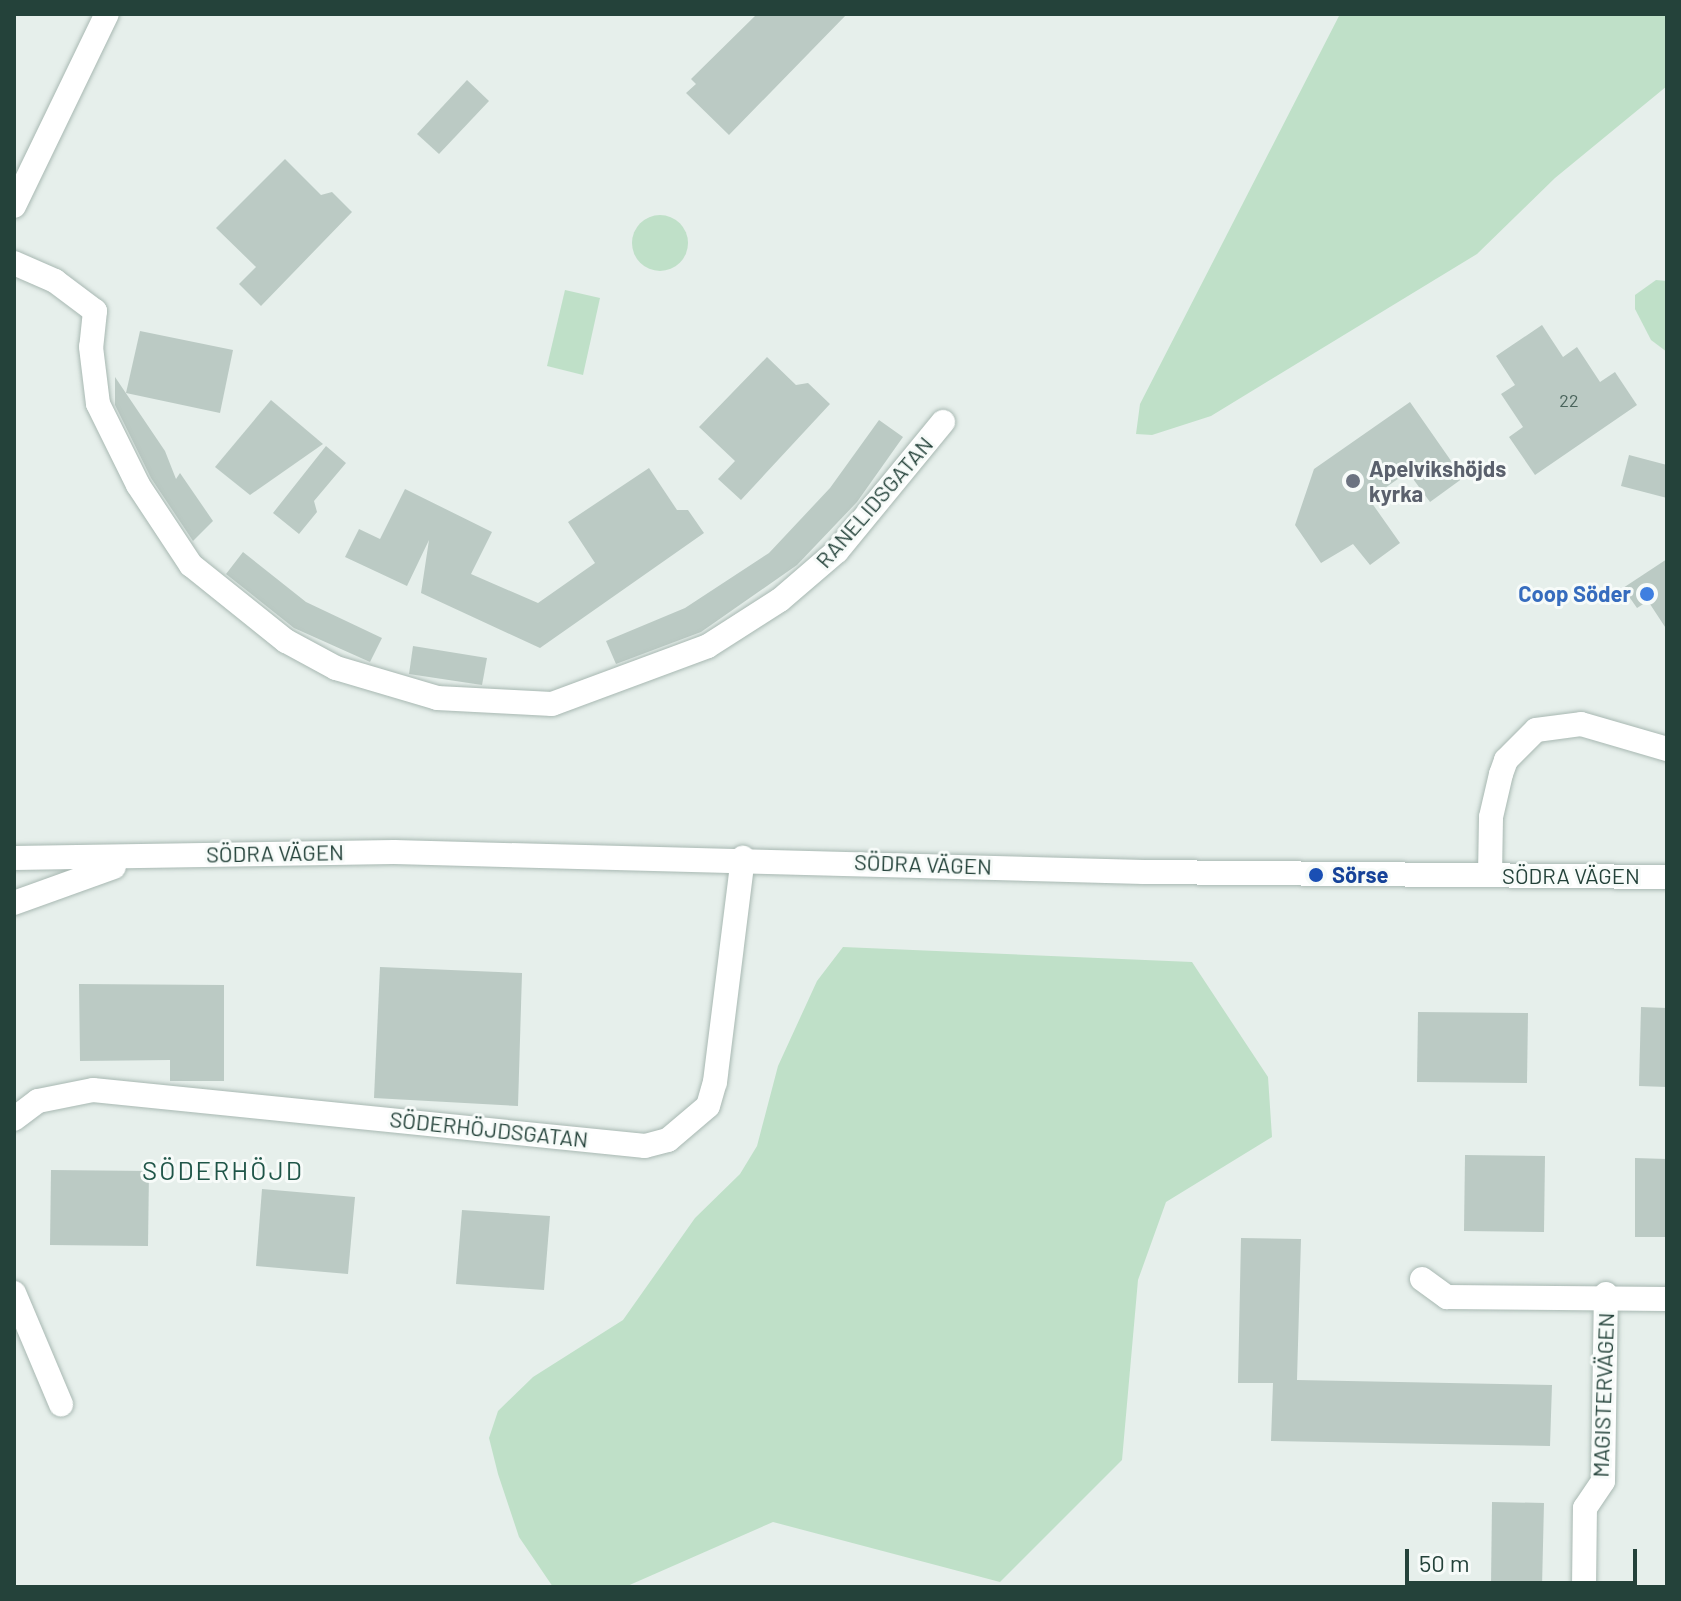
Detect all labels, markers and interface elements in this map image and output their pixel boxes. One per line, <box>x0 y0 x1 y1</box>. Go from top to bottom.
house number: 22 <box>1559 389 1579 411</box>
street label: RANELIDSGATAN <box>810 431 938 573</box>
place label: Apelvikshöjds kyrka <box>1369 455 1506 506</box>
marker: Apelvikshöjds kyrka <box>1344 472 1362 490</box>
place label: Coop Söder <box>1518 581 1631 607</box>
marker: Coop Söder <box>1638 585 1656 603</box>
street label: SÖDRA VÄGEN <box>206 839 344 867</box>
street label: SÖDRA VÄGEN <box>854 848 992 880</box>
place label: Sörse <box>1332 862 1388 888</box>
street label: SÖDRA VÄGEN <box>1502 863 1640 889</box>
marker: Sörse <box>1307 866 1325 884</box>
street label: SÖDERHÖJDSGATAN <box>388 1105 590 1153</box>
district label: SÖDERHÖJD <box>142 1154 304 1186</box>
street label: MAGISTERVÄGEN <box>1587 1312 1619 1478</box>
scale bar <box>1409 1533 1641 1583</box>
text: 50 m <box>1419 1548 1470 1577</box>

